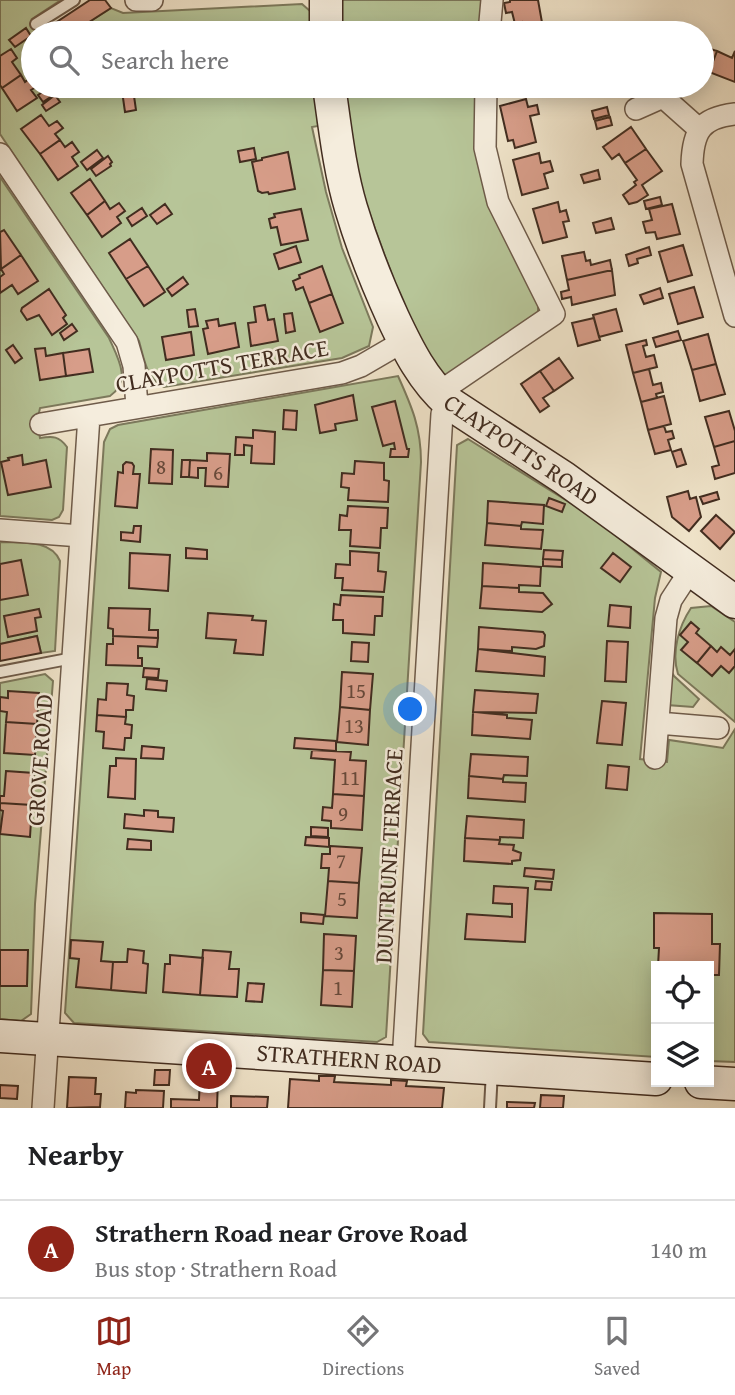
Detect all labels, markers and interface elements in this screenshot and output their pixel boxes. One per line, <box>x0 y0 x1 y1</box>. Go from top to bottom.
search box <box>21 21 714 98</box>
text: Search here <box>101 40 229 79</box>
icon: search <box>45 41 83 79</box>
street label: CLAYPOTTS TERRACE <box>113 330 331 401</box>
street label: CLAYPOTTS ROAD <box>437 385 606 514</box>
house number: 8 <box>156 451 166 482</box>
house number: 6 <box>213 457 223 488</box>
house number: 15 <box>346 675 366 706</box>
your location <box>393 692 427 726</box>
street label: GROVE ROAD <box>17 693 62 827</box>
house number: 13 <box>344 710 364 741</box>
street label: DUNTRUNE TERRACE <box>365 748 412 964</box>
house number: 11 <box>340 762 360 793</box>
house number: 9 <box>338 798 348 829</box>
house number: 7 <box>336 845 346 876</box>
house number: 5 <box>337 883 347 914</box>
house number: 3 <box>334 937 344 968</box>
map controls <box>651 961 714 1087</box>
button: locate <box>651 961 714 1024</box>
house number: 1 <box>333 972 343 1003</box>
button: layers <box>651 1024 714 1087</box>
street label: STRATHERN ROAD <box>255 1035 443 1082</box>
pin: A <box>186 1040 232 1092</box>
text: Nearby <box>28 1132 124 1176</box>
text: Strathern Road near Grove Road <box>95 1213 468 1252</box>
text: A <box>44 1233 58 1266</box>
text: 140 m <box>650 1233 707 1266</box>
text: Bus stop · Strathern Road <box>95 1252 337 1285</box>
tab: Map <box>95 1312 133 1382</box>
tab: Directions <box>323 1312 404 1382</box>
tab: Saved <box>594 1312 640 1382</box>

